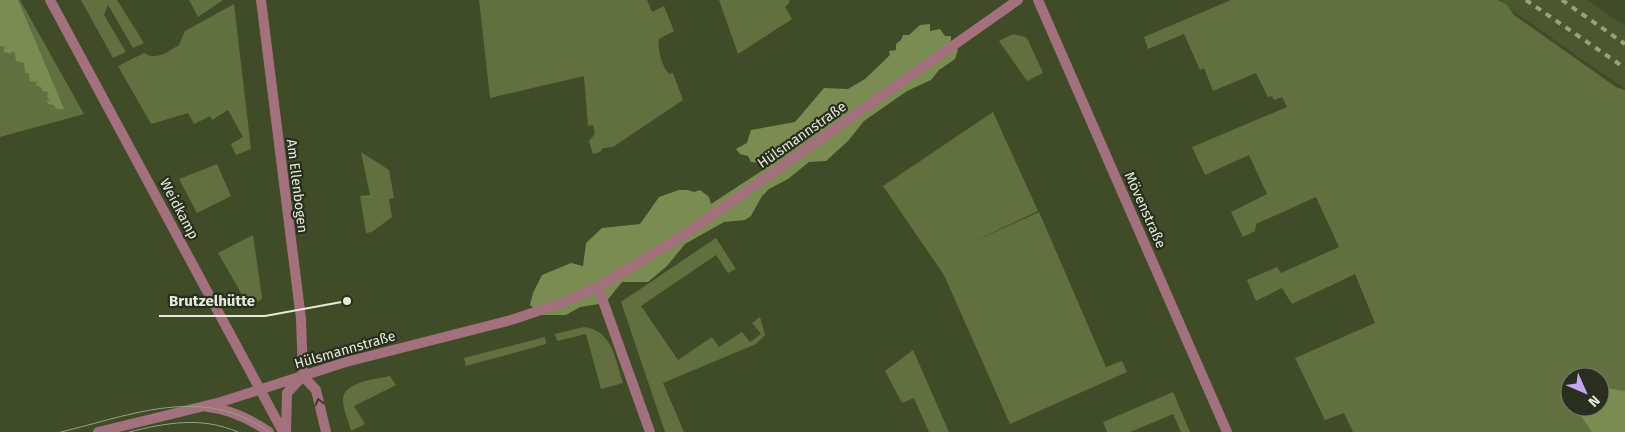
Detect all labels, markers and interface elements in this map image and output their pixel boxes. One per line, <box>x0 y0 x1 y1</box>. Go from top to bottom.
street label: Hülsmannstraße <box>754 98 850 172</box>
street label: Am Ellenbogen <box>283 138 311 234</box>
street label: Mövenstraße <box>1121 169 1169 251</box>
street label: Weidkamp <box>156 176 202 242</box>
callout: Brutzelhütte <box>159 286 265 316</box>
text: Brutzelhütte <box>169 292 255 310</box>
street label: Hülsmannstraße <box>292 327 398 373</box>
north arrow <box>1560 367 1610 417</box>
text: N <box>1585 392 1603 410</box>
one-way arrow <box>314 397 325 406</box>

